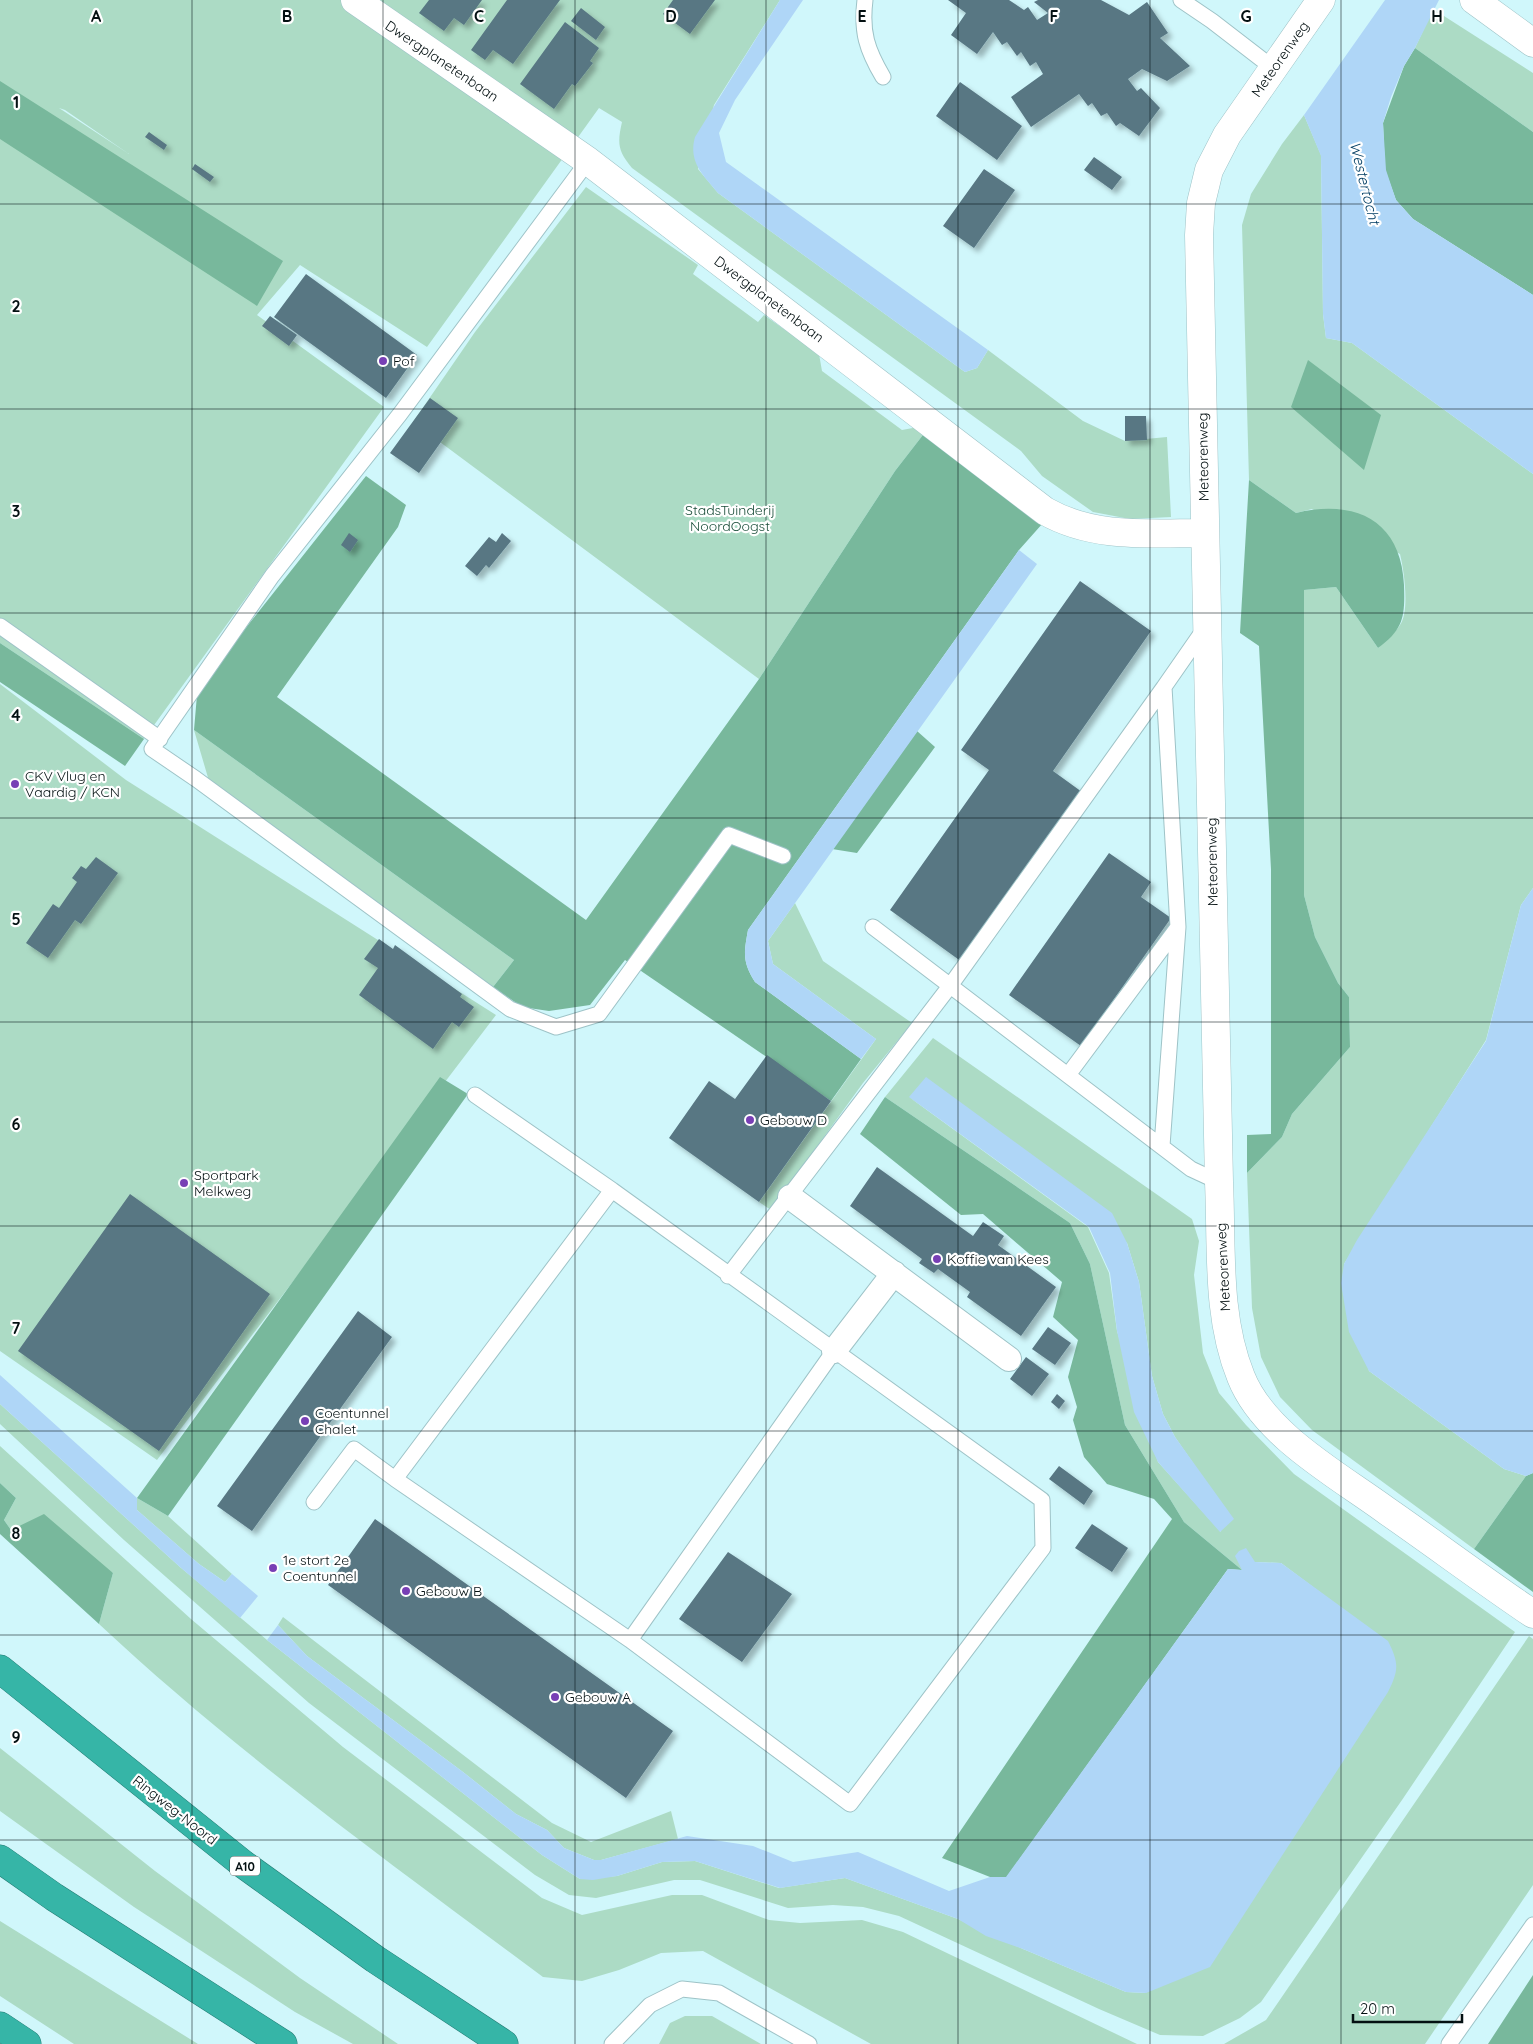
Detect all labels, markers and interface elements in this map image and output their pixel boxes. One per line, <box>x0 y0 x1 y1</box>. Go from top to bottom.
text: A <box>91 6 102 26</box>
text: B <box>282 6 292 26</box>
text: C <box>474 6 484 26</box>
text: D <box>665 6 677 26</box>
text: E <box>857 6 867 26</box>
text: F <box>1050 6 1059 26</box>
text: G <box>1240 6 1252 26</box>
text: H <box>1431 6 1443 26</box>
street label: Dwergplanetenbaan <box>382 16 502 106</box>
street label: Meteorenweg <box>1247 18 1313 100</box>
text: 1 <box>13 92 19 112</box>
water label: Westertocht <box>1346 140 1385 228</box>
street label: Dwergplanetenbaan <box>710 252 828 346</box>
text: 2 <box>11 296 21 316</box>
place label: Pof <box>393 352 415 370</box>
marker: Pof <box>377 355 389 367</box>
street label: Meteorenweg <box>1193 412 1213 502</box>
text: 3 <box>12 501 20 521</box>
park label: StadsTuinderij NoordOogst <box>685 501 775 535</box>
text: 4 <box>11 705 21 725</box>
place label: CKV Vlug en Vaardig / KCN <box>25 767 120 801</box>
marker: CKV Vlug en Vaardig / KCN <box>9 778 21 790</box>
street label: Meteorenweg <box>1202 817 1222 907</box>
text: 5 <box>11 909 21 929</box>
place label: Gebouw D <box>760 1111 827 1129</box>
text: 6 <box>12 1114 21 1134</box>
marker: Gebouw D <box>744 1114 756 1126</box>
place label: Sportpark Melkweg <box>194 1166 259 1200</box>
marker: Sportpark Melkweg <box>178 1177 190 1189</box>
street label: Meteorenweg <box>1212 1222 1234 1312</box>
place label: Koffie van Kees <box>947 1250 1049 1268</box>
marker: Koffie van Kees <box>931 1253 943 1265</box>
text: 7 <box>12 1318 21 1338</box>
place label: Coentunnel Chalet <box>315 1404 389 1438</box>
marker: Coentunnel Chalet <box>299 1415 311 1427</box>
text: 8 <box>12 1523 21 1543</box>
place label: 1e stort 2e Coentunnel <box>283 1551 357 1585</box>
marker: 1e stort 2e Coentunnel <box>267 1562 279 1574</box>
place label: Gebouw B <box>416 1582 482 1600</box>
marker: Gebouw B <box>400 1585 412 1597</box>
place label: Gebouw A <box>565 1688 631 1706</box>
marker: Gebouw A <box>549 1691 561 1703</box>
text: 9 <box>11 1727 21 1747</box>
street label: Ringweg-Noord <box>129 1771 221 1849</box>
road number: A10 <box>230 1856 260 1875</box>
scale bar <box>1353 1992 1462 2024</box>
text: 20 m <box>1360 1999 1395 2018</box>

